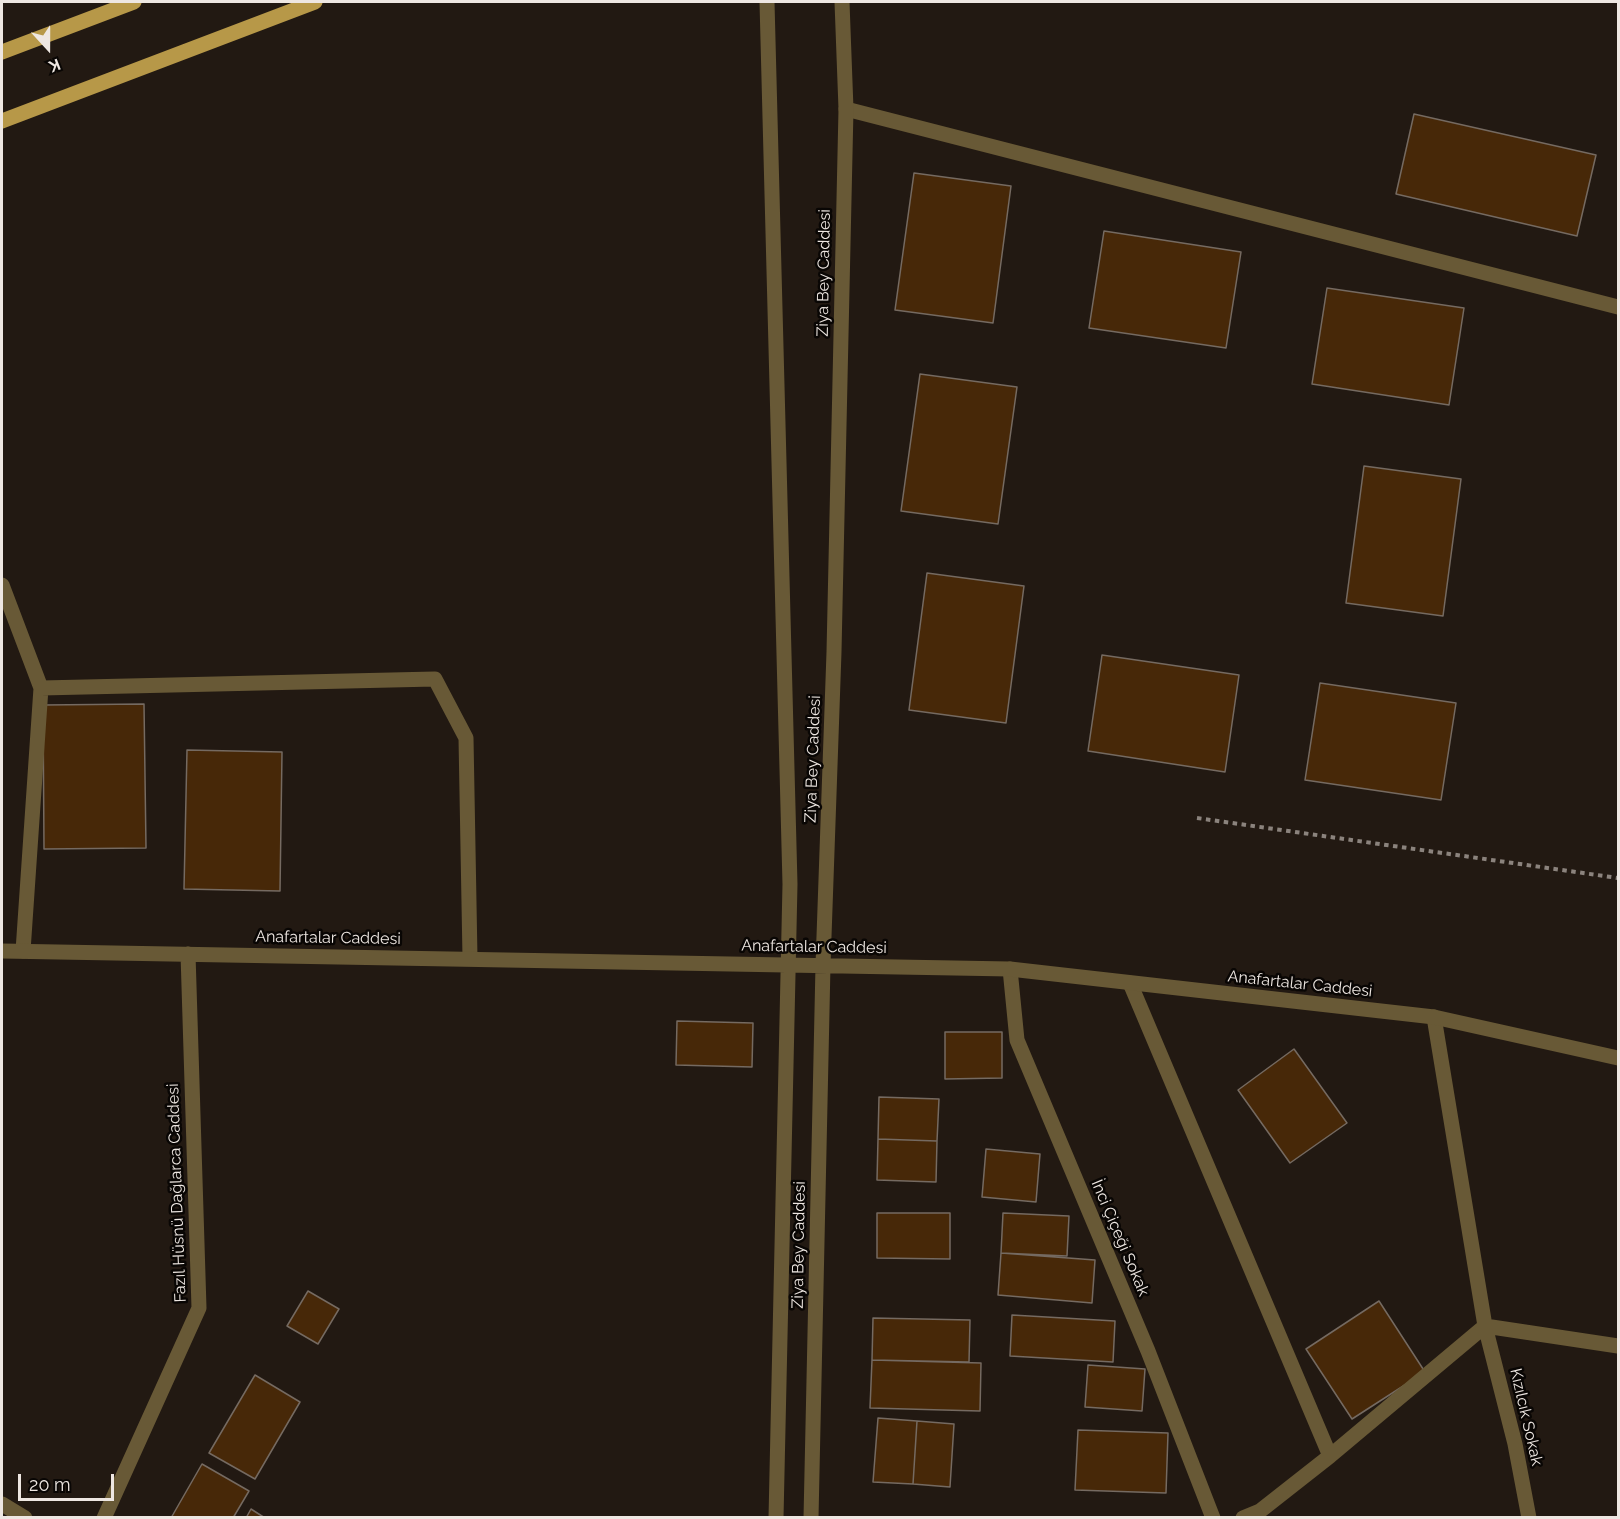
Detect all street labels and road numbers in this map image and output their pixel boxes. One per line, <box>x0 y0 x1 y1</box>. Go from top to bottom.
street label: Ziya Bey Caddesi <box>813 209 835 337</box>
street label: Ziya Bey Caddesi <box>801 695 825 823</box>
street label: Anafartalar Caddesi <box>255 927 401 949</box>
street label: Anafartalar Caddesi <box>741 936 887 958</box>
street label: Anafartalar Caddesi <box>1227 967 1373 1001</box>
street label: Fazıl Hüsnü Dağlarca Caddesi <box>164 1083 190 1303</box>
street label: İnci Çiçeği Sokak <box>1087 1177 1153 1299</box>
street label: Ziya Bey Caddesi <box>788 1181 810 1309</box>
street label: Kızılcık Sokak <box>1505 1367 1547 1467</box>

